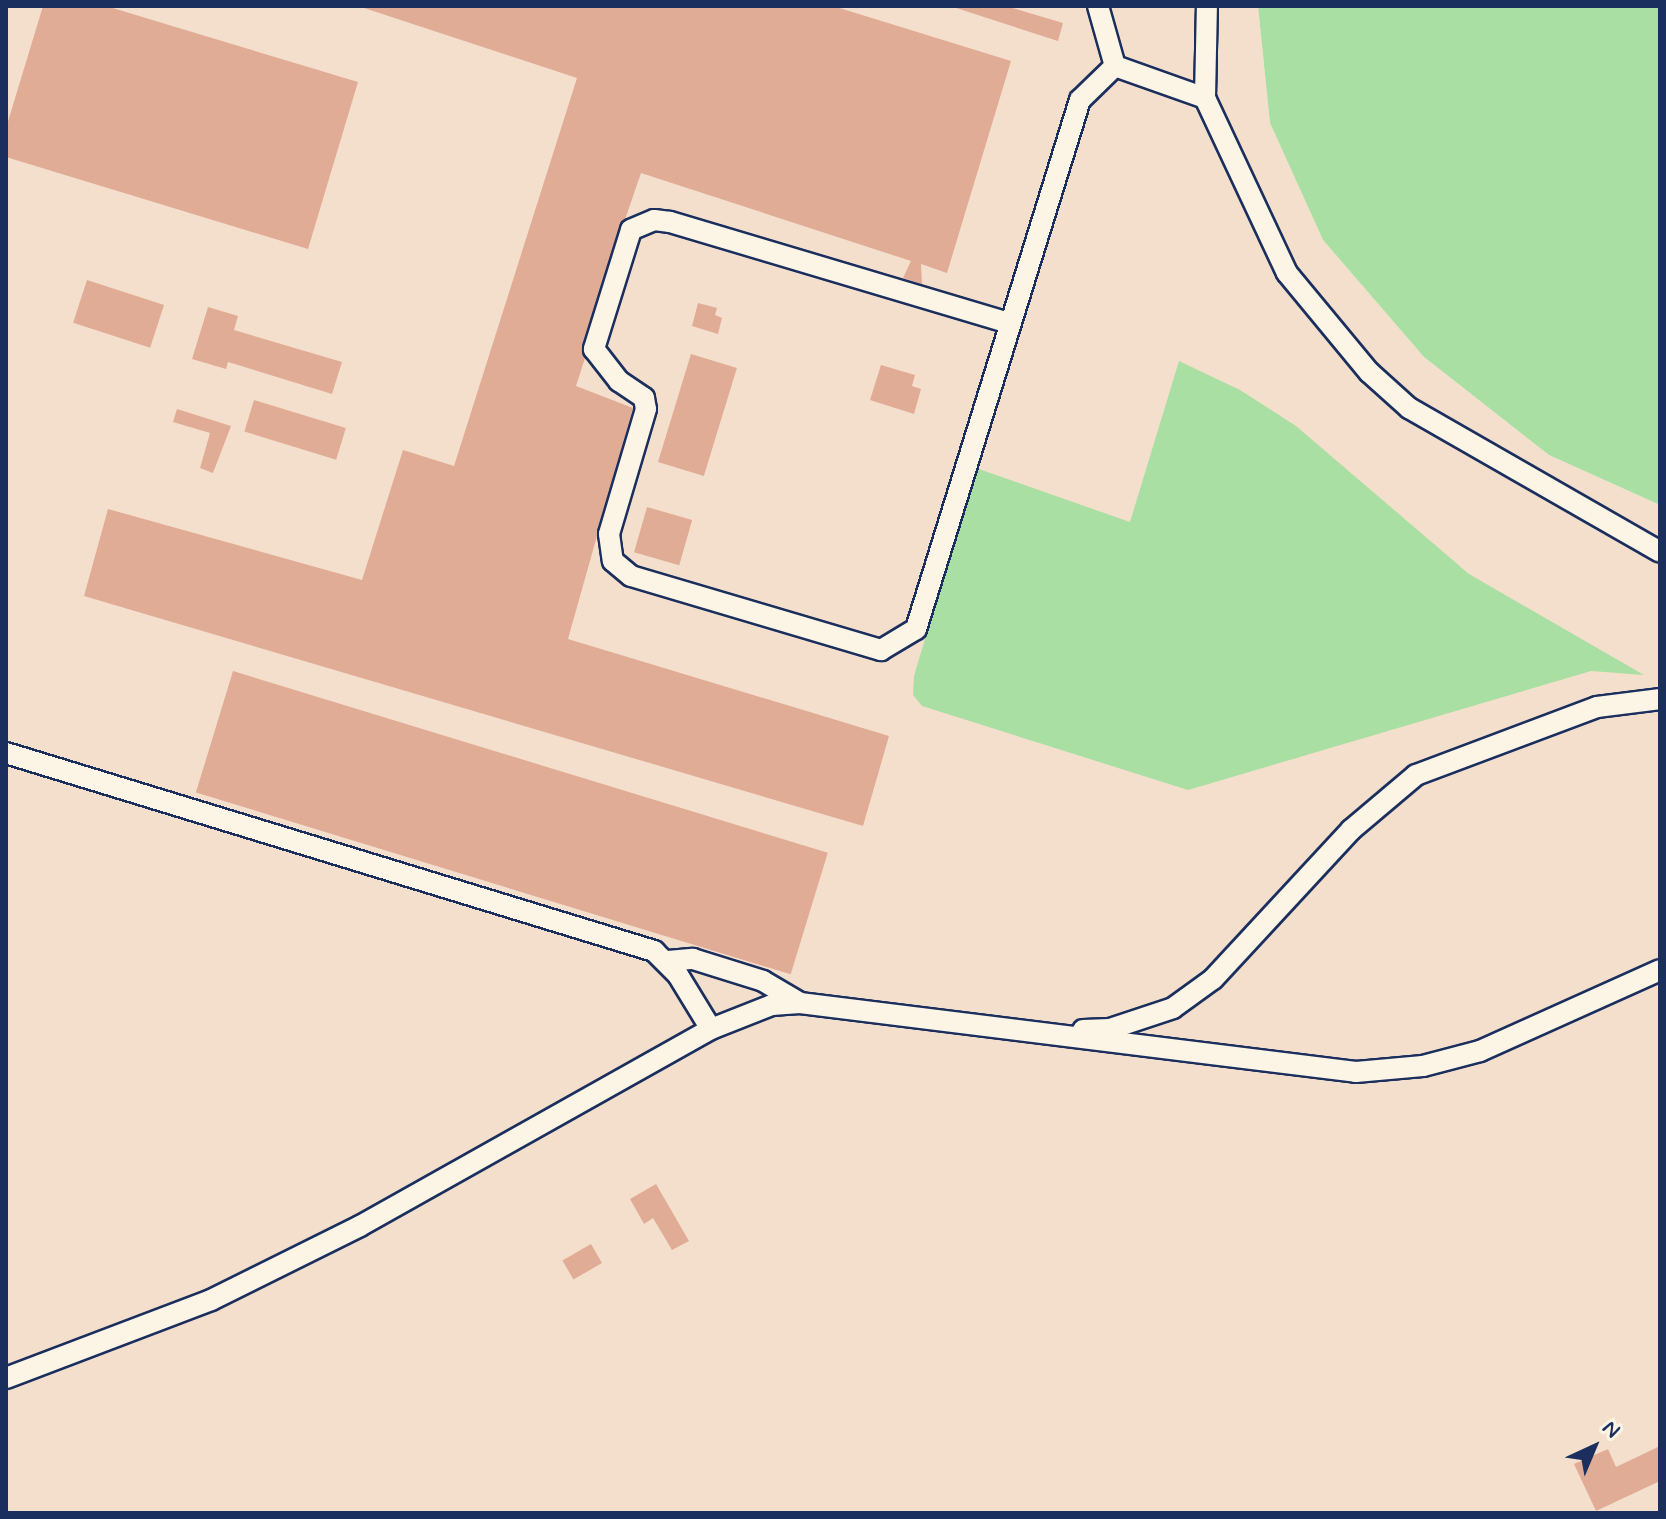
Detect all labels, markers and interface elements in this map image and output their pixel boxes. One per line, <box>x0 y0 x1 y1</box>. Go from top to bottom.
north arrow <box>1554 1407 1634 1487</box>
text: N <box>1596 1415 1626 1445</box>

